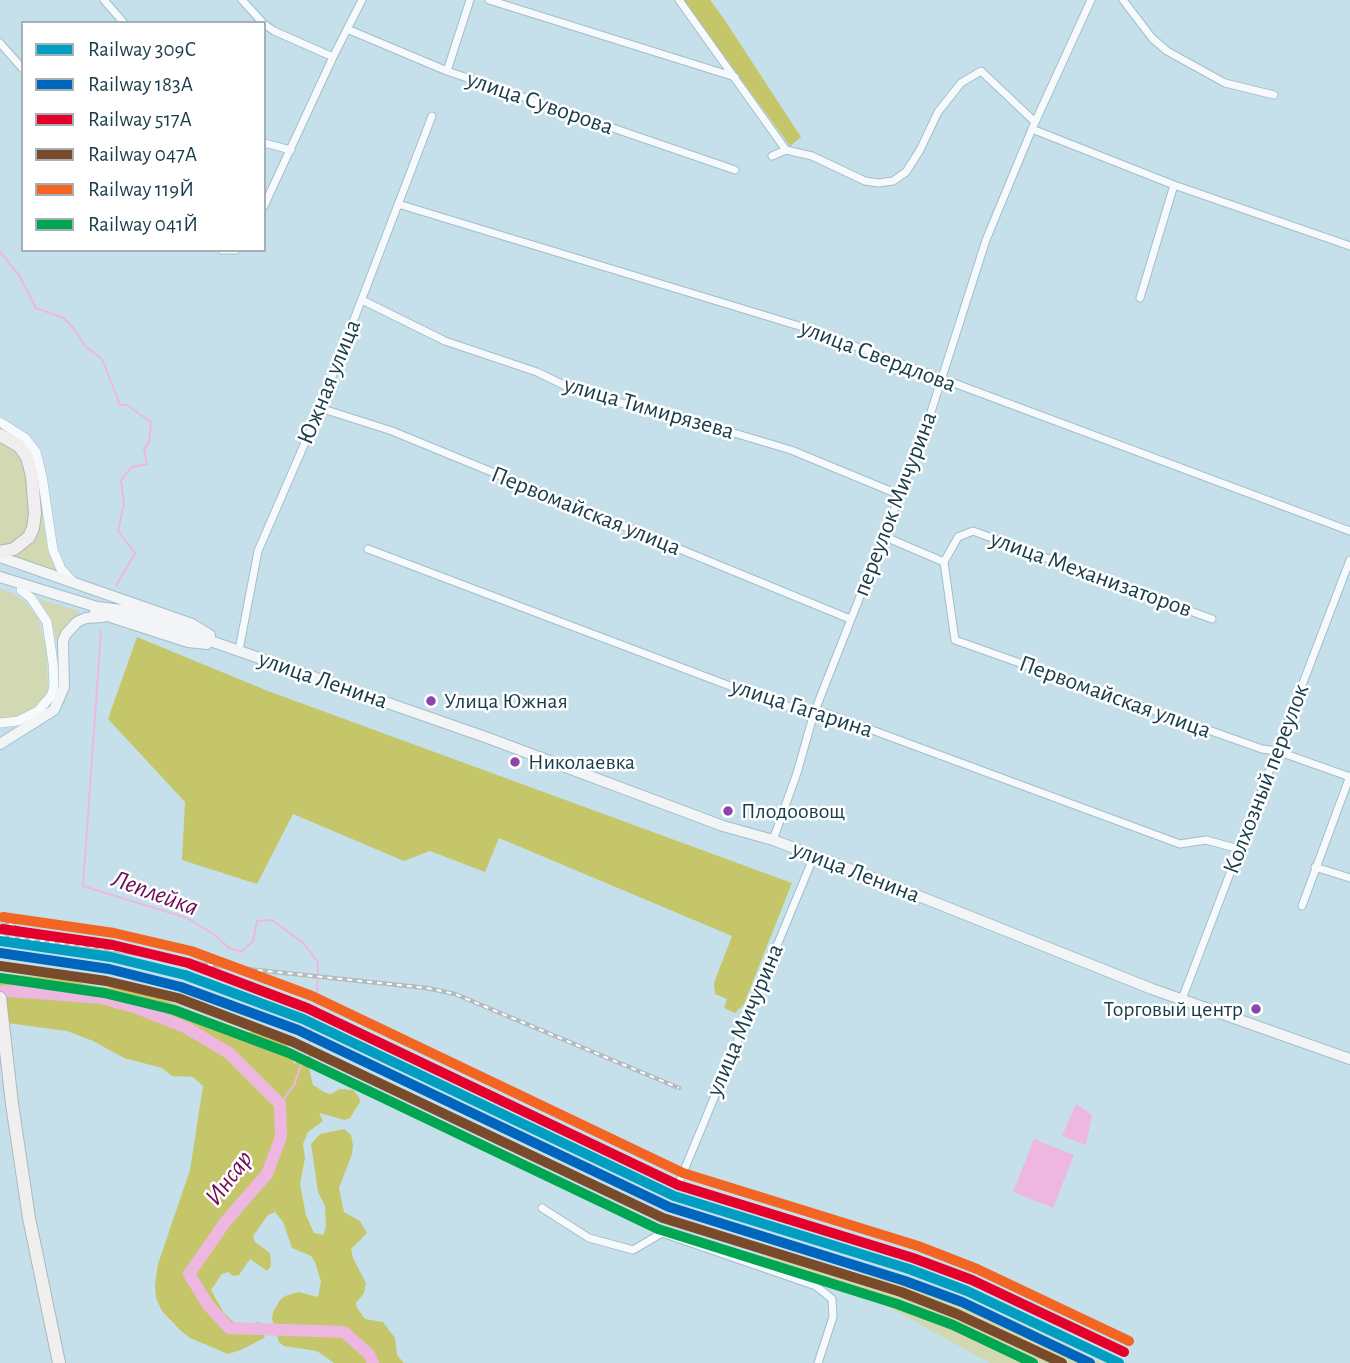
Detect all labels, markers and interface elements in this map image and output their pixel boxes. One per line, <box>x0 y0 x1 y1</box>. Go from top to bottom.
legend <box>21 21 266 252</box>
text: Railway 309С <box>88 39 196 60</box>
street label: улица Суворова <box>463 64 617 142</box>
text: Railway 183А <box>88 74 193 95</box>
text: Railway 517А <box>88 109 192 130</box>
text: Railway 047А <box>88 144 197 165</box>
text: Railway 119Й <box>88 179 194 200</box>
text: Railway 041Й <box>88 214 198 235</box>
street label: улица Свердлова <box>796 313 960 399</box>
street label: Южная улица <box>291 315 367 449</box>
street label: улица Тимирязева <box>560 370 738 446</box>
street label: переулок Мичурина <box>847 408 943 600</box>
street label: Первомайская улица <box>487 460 685 562</box>
street label: улица Механизаторов <box>986 524 1196 624</box>
street label: улица Ленина <box>255 644 391 716</box>
street label: Первомайская улица <box>1015 649 1215 745</box>
street label: улица Гагарина <box>727 671 877 745</box>
street label: Колхозный переулок <box>1217 680 1315 878</box>
place label: Улица Южная <box>444 688 568 714</box>
marker: Улица Южная <box>424 694 438 708</box>
place label: Николаевка <box>528 749 635 775</box>
marker: Николаевка <box>508 755 522 769</box>
place label: Плодоовощ <box>741 798 845 824</box>
marker: Плодоовощ <box>721 804 735 818</box>
street label: улица Ленина <box>788 834 924 910</box>
water label: Леплейка <box>107 863 203 923</box>
street label: улица Мичурина <box>700 940 790 1100</box>
place label: Торговый центр <box>1104 996 1243 1022</box>
marker: Торговый центр <box>1249 1002 1263 1016</box>
water label: Инсар <box>198 1145 260 1211</box>

